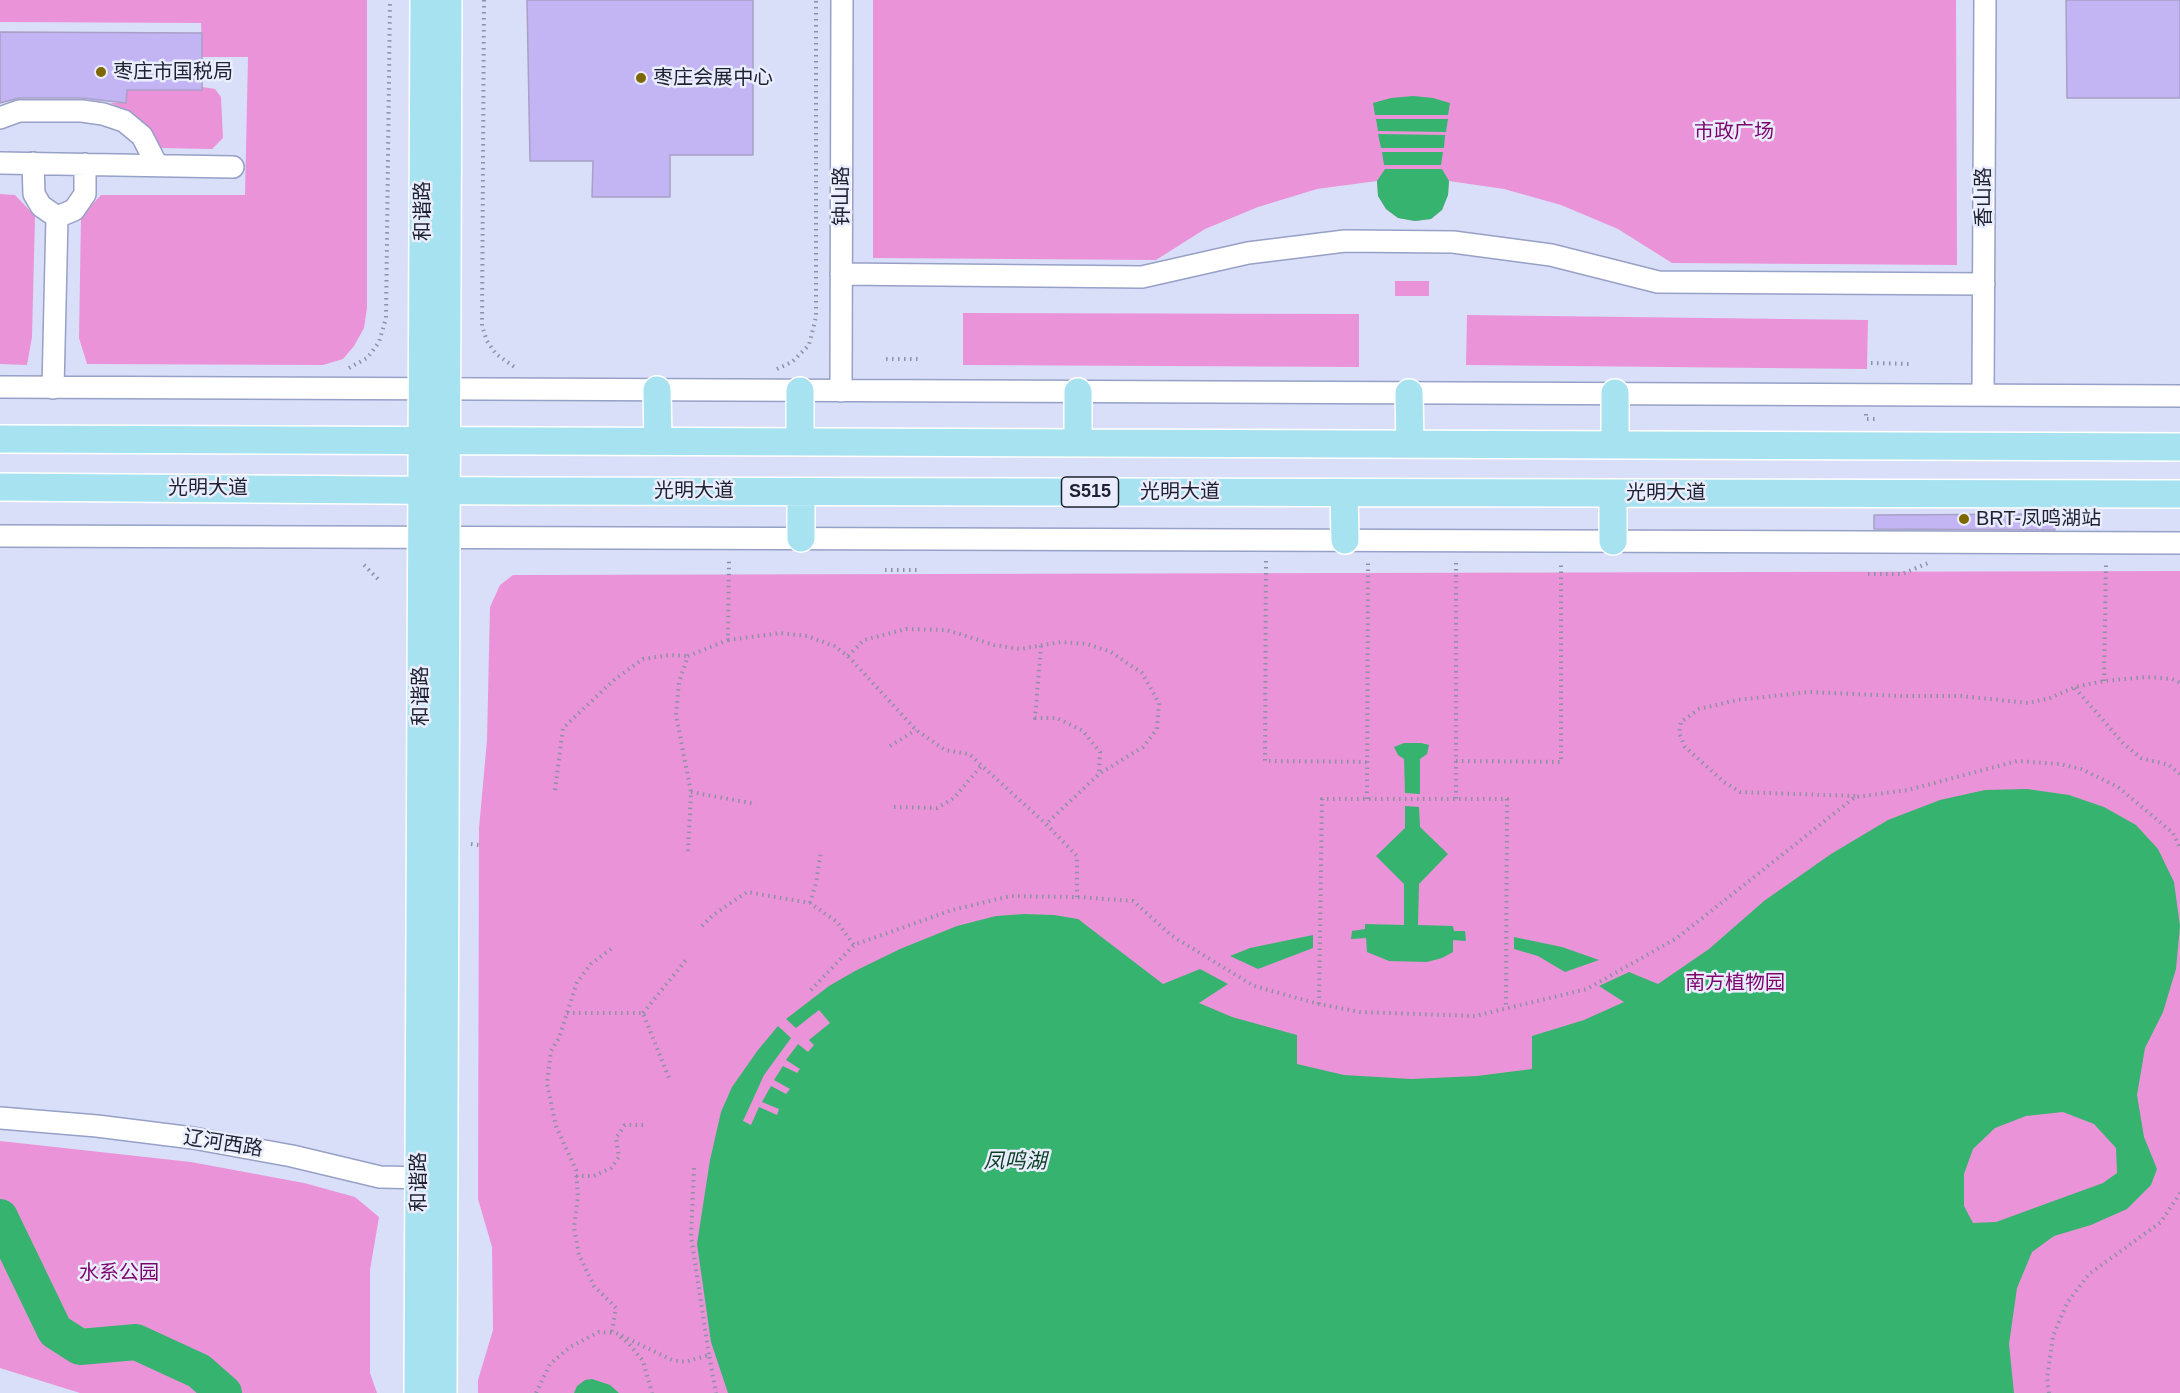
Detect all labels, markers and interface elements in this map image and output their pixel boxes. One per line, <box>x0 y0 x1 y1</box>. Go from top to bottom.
place label: 枣庄市国税局 <box>113 60 233 84</box>
marker: 枣庄市国税局 <box>94 65 108 79</box>
place label: 枣庄会展中心 <box>653 66 773 90</box>
marker: 枣庄会展中心 <box>634 71 648 85</box>
park label: 市政广场 <box>1694 120 1774 144</box>
street label: 钟山路 <box>830 166 854 226</box>
street label: 香山路 <box>1972 167 1996 227</box>
street label: 和谐路 <box>411 181 435 241</box>
street label: 光明大道 <box>168 476 248 500</box>
road number: S515 <box>1062 477 1118 507</box>
street label: 光明大道 <box>654 479 734 503</box>
street label: 光明大道 <box>1140 480 1220 504</box>
street label: 光明大道 <box>1626 481 1706 505</box>
place label: BRT-凤鸣湖站 <box>1976 507 2101 531</box>
marker: BRT-凤鸣湖站 <box>1957 512 1971 526</box>
street label: 和谐路 <box>409 666 433 726</box>
park label: 南方植物园 <box>1685 971 1785 995</box>
street label: 辽河西路 <box>182 1126 264 1162</box>
water label: 凤鸣湖 <box>984 1149 1046 1175</box>
street label: 和谐路 <box>407 1152 431 1212</box>
park label: 水系公园 <box>79 1261 159 1285</box>

